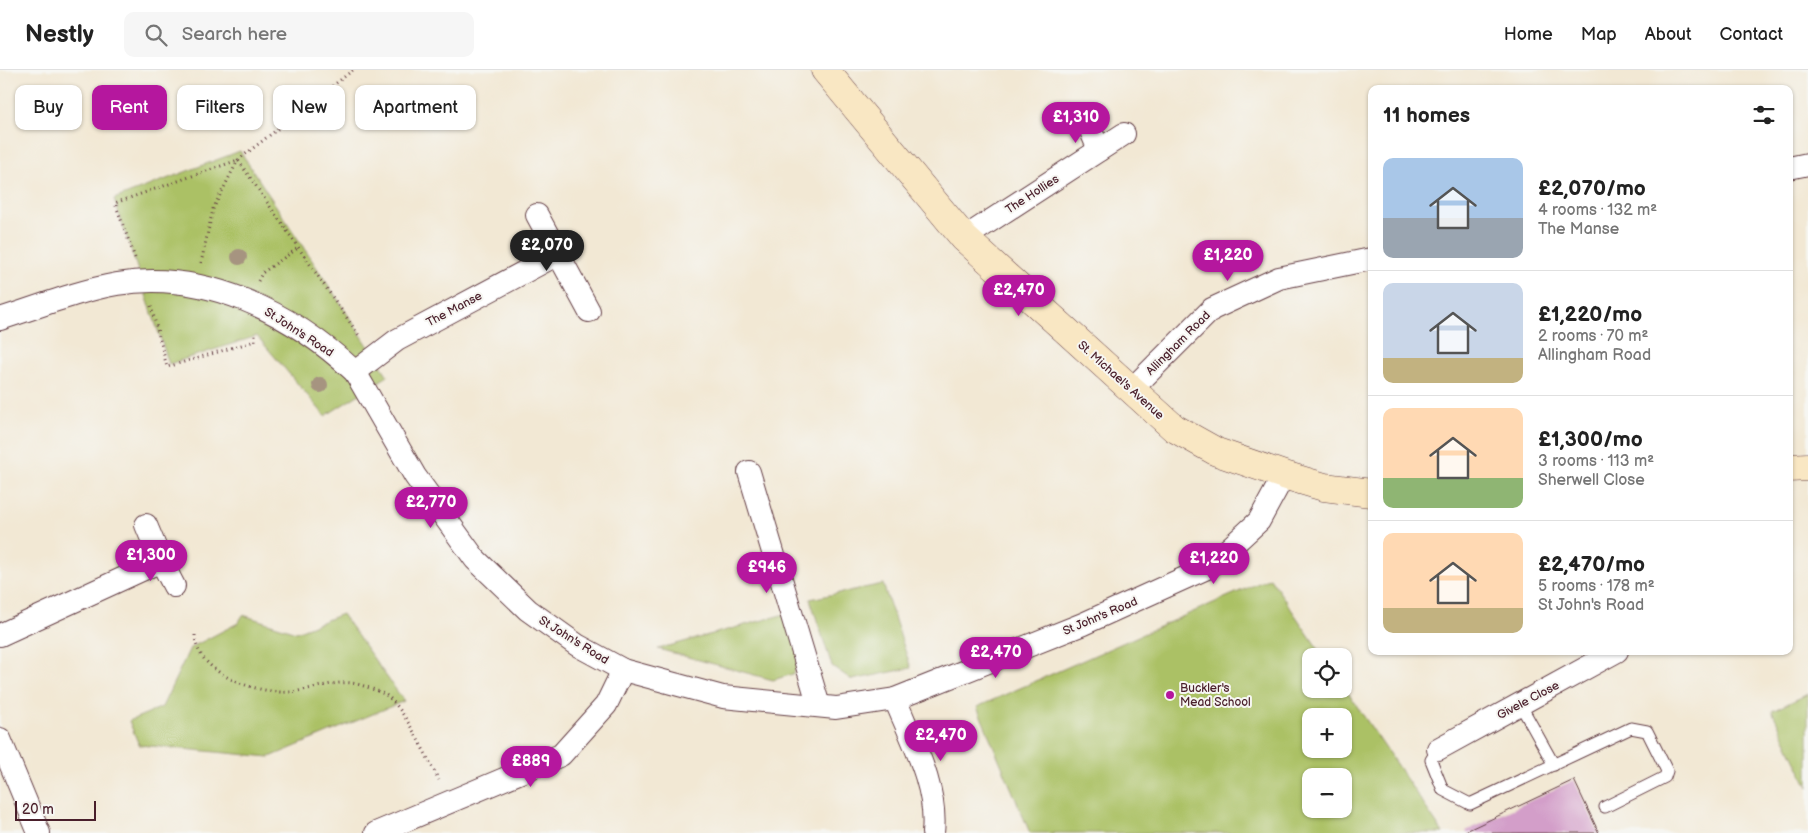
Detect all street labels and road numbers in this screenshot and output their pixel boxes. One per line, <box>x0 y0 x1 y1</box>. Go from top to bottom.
street label: The Hollies <box>1003 172 1062 217</box>
street label: The Manse <box>424 289 485 330</box>
street label: St John's Road <box>261 304 336 360</box>
street label: Allingham Road <box>1143 308 1214 379</box>
street label: St. Michael's Avenue <box>1075 338 1167 423</box>
street label: St John's Road <box>1061 594 1140 639</box>
street label: St John's Road <box>536 613 612 668</box>
street label: Givele Close <box>1495 678 1562 723</box>

